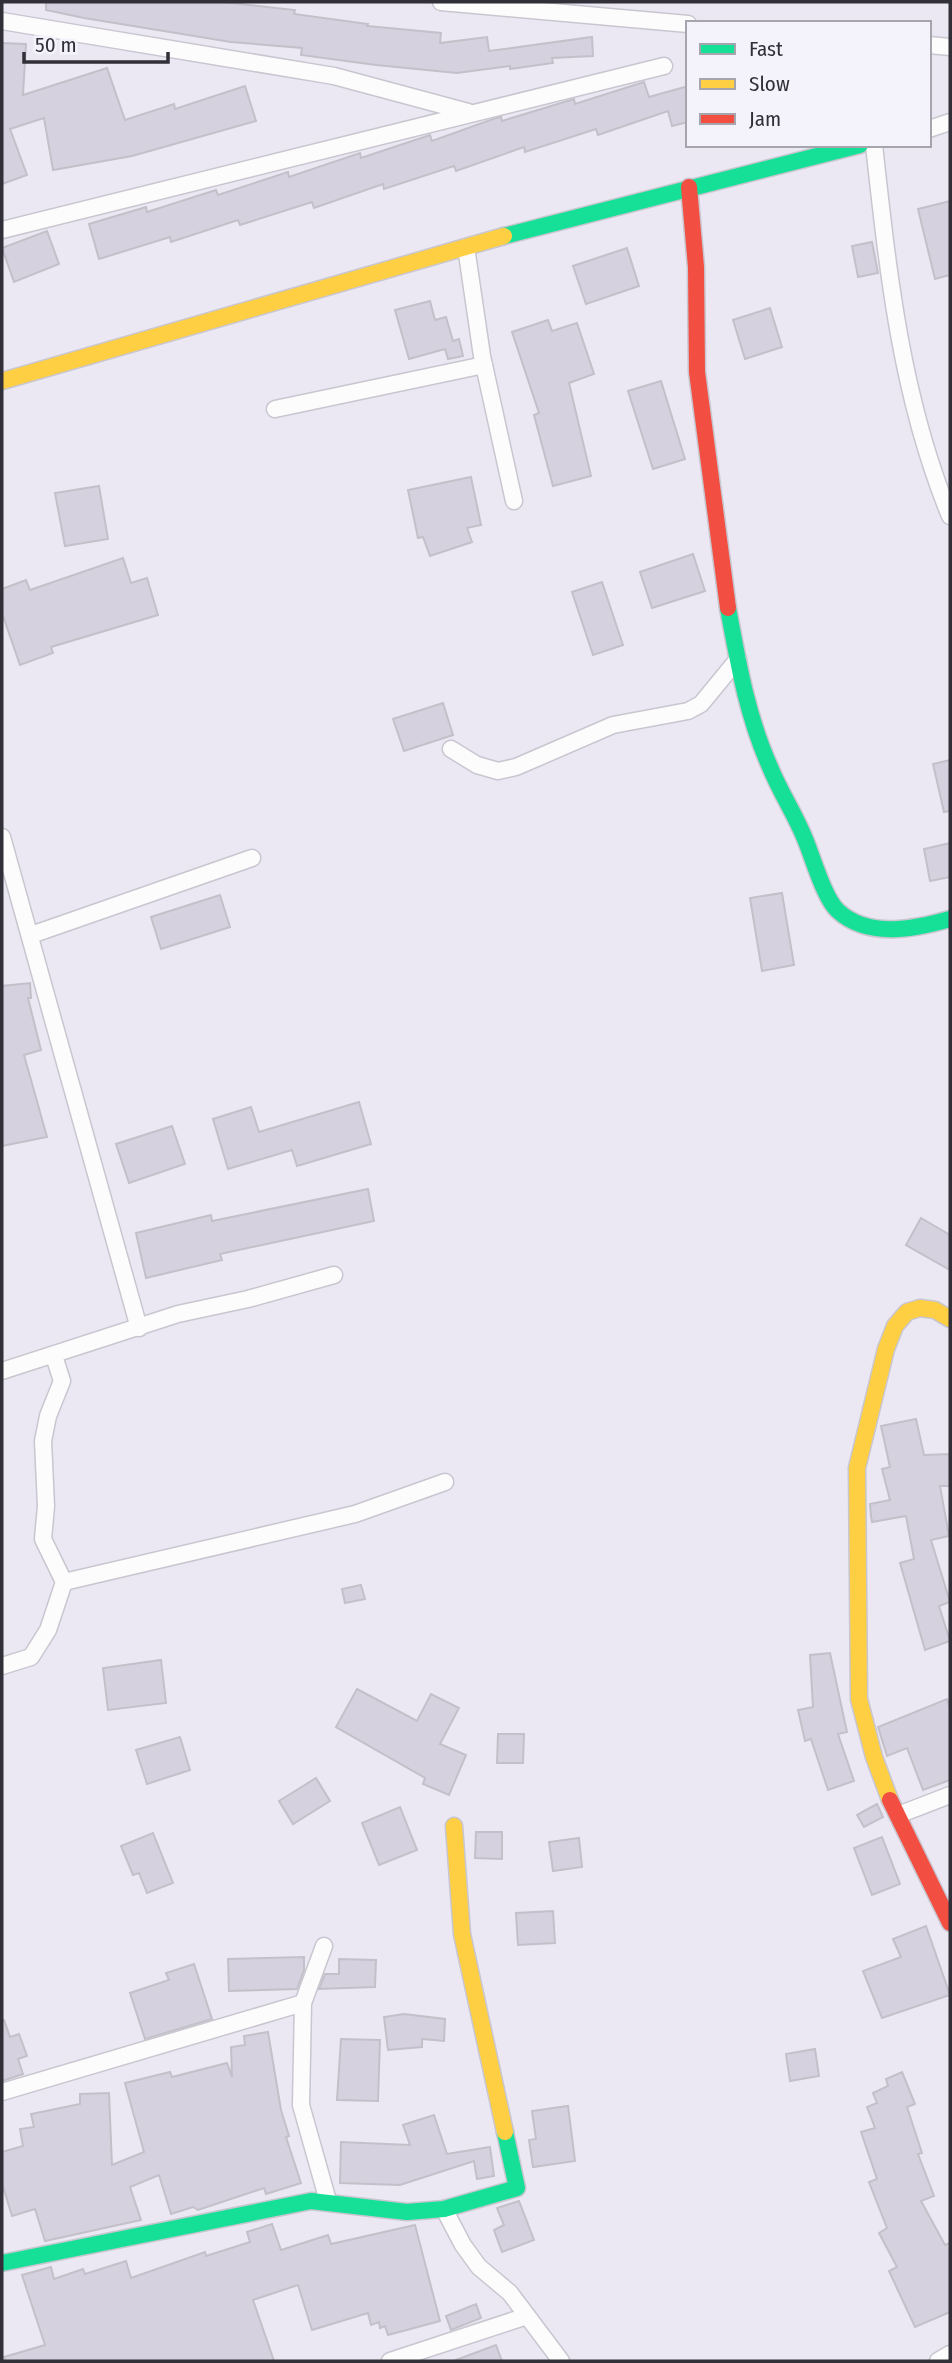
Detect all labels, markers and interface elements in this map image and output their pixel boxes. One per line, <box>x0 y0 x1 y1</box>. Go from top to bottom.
scale bar <box>24 21 168 65</box>
legend <box>686 21 931 147</box>
text: 50 m <box>35 32 77 58</box>
text: Fast <box>749 36 783 62</box>
text: Slow <box>749 71 790 97</box>
text: Jam <box>749 106 781 132</box>

